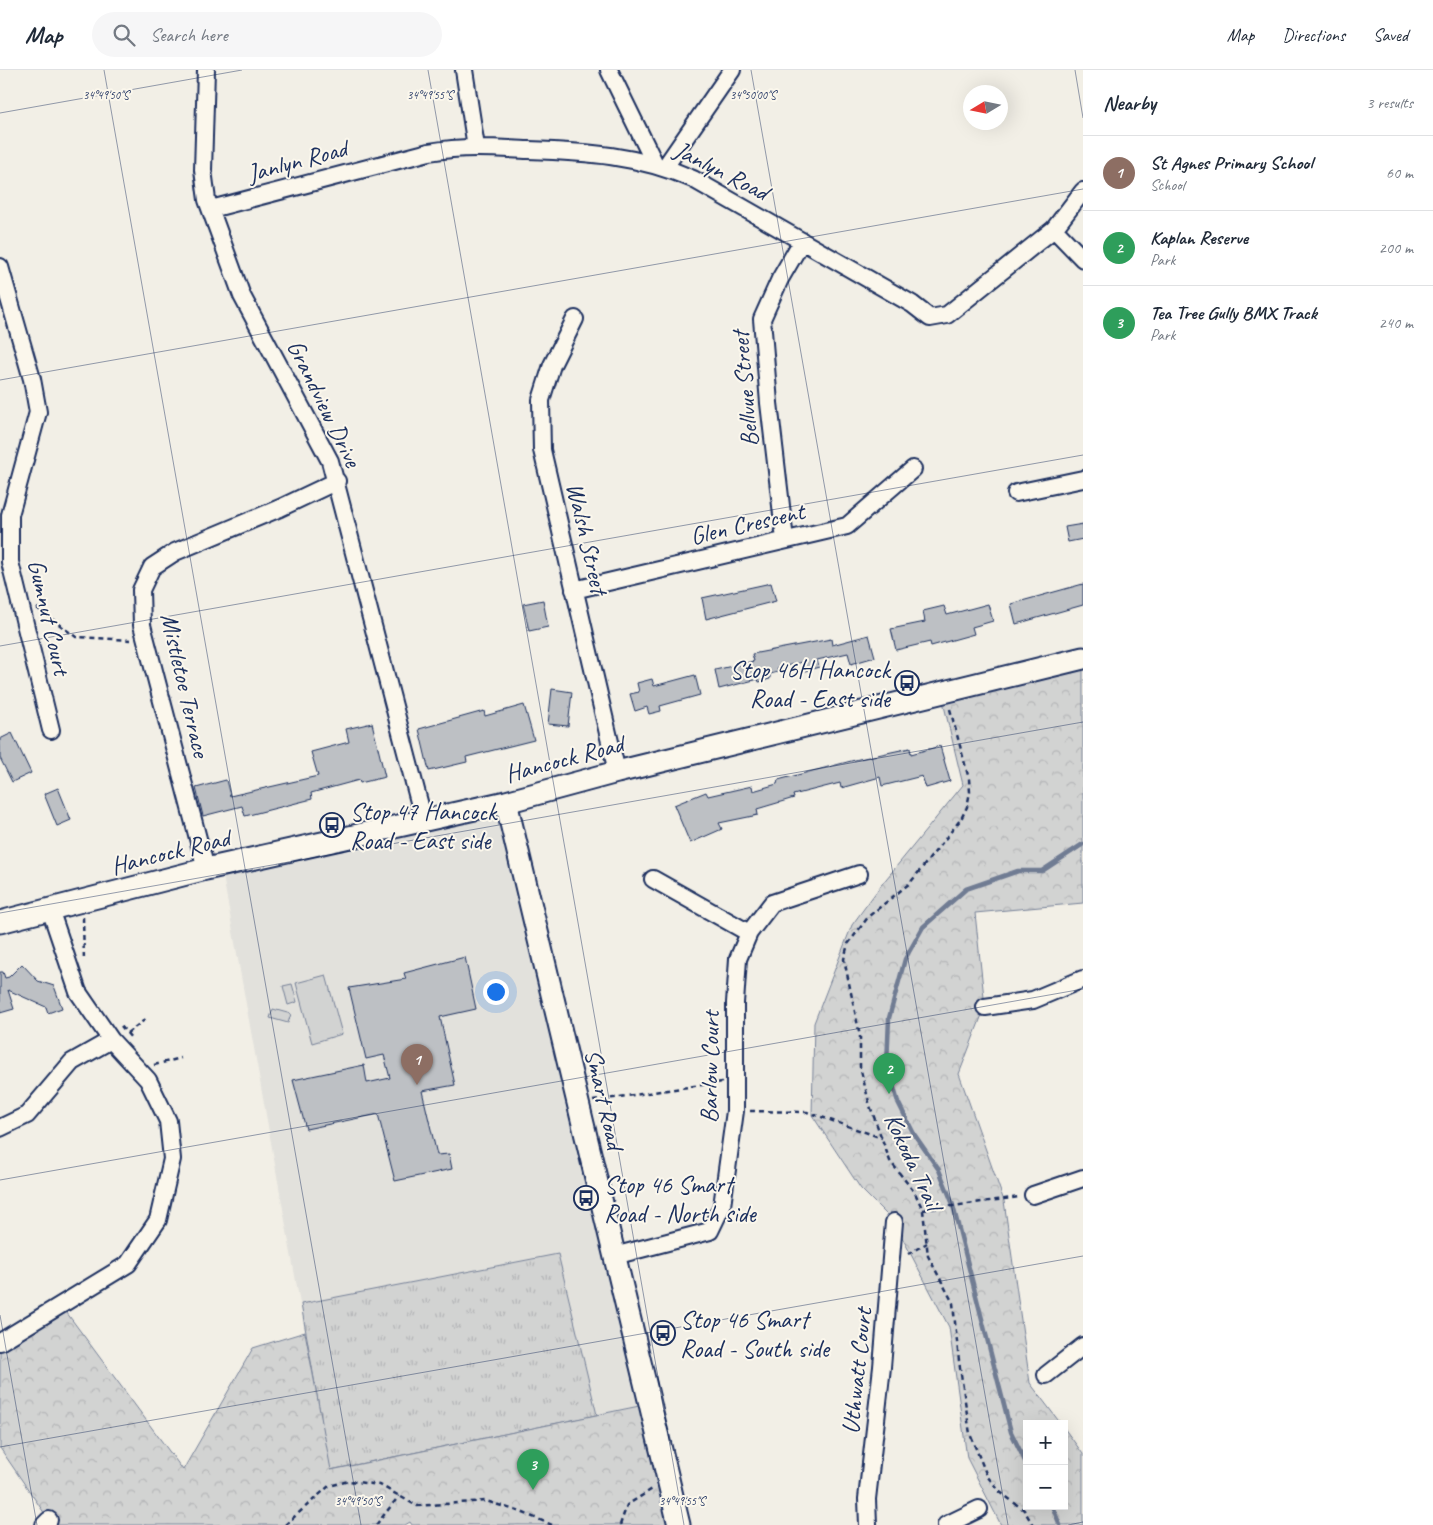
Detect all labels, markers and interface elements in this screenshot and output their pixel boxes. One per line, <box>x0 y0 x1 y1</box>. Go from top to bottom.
search box <box>92 12 442 57</box>
text: Map <box>25 20 62 50</box>
icon: search <box>110 21 138 49</box>
text: Search here <box>150 23 228 47</box>
text: Map <box>1227 24 1254 46</box>
text: Directions <box>1282 24 1345 46</box>
text: Saved <box>1373 24 1408 46</box>
north arrow <box>963 85 1008 130</box>
text: 34°49'50"S <box>83 87 131 103</box>
text: 34°49'55"S <box>407 87 455 103</box>
text: 34°50'00"S <box>730 87 778 103</box>
text: Nearby <box>1103 90 1156 116</box>
text: 3 results <box>1366 93 1413 113</box>
street label: Janlyn Road <box>243 131 354 190</box>
street label: Janlyn Road <box>668 133 778 210</box>
text: St Agnes Primary School <box>1150 151 1313 175</box>
text: 1 <box>1115 163 1123 183</box>
text: 60 m <box>1386 163 1413 183</box>
text: School <box>1150 175 1184 195</box>
text: Kaplan Reserve <box>1150 226 1248 250</box>
text: 2 <box>1115 238 1123 258</box>
text: 200 m <box>1379 238 1413 258</box>
text: Park <box>1150 250 1175 270</box>
text: Tea Tree Gully BMX Track <box>1150 301 1317 325</box>
text: 3 <box>1115 313 1123 333</box>
text: 240 m <box>1379 313 1413 333</box>
text: Park <box>1150 325 1175 345</box>
street label: Bellvue Street <box>724 326 766 448</box>
street label: Grandview Drive <box>279 334 370 474</box>
street label: Walsh Street <box>559 480 616 601</box>
street label: Glen Crescent <box>687 495 810 553</box>
street label: Gumnut Court <box>20 556 78 681</box>
street label: Mistletoe Terrace <box>153 610 218 762</box>
place label: Stop 46H Hancock Road - East side <box>730 654 892 715</box>
bus stop icon: Stop 46H Hancock Road - East side <box>894 670 920 696</box>
street label: Hancock Road <box>502 727 631 790</box>
place label: Stop 47 Hancock Road - East side <box>350 796 498 857</box>
bus stop icon: Stop 47 Hancock Road - East side <box>319 812 345 838</box>
street label: Hancock Road <box>108 821 237 882</box>
your location <box>483 979 509 1005</box>
street label: Barlow Court <box>693 1008 727 1123</box>
pin: 1 <box>401 1044 433 1085</box>
street label: Smart Road <box>577 1046 632 1156</box>
pin: 2 <box>873 1053 905 1094</box>
street label: Kokoda Trail <box>877 1108 951 1219</box>
place label: Stop 46 Smart Road - North side <box>604 1169 758 1230</box>
bus stop icon: Stop 46 Smart Road - North side <box>573 1185 599 1211</box>
place label: Stop 46 Smart Road - South side <box>680 1304 831 1365</box>
street label: Uthwatt Court <box>834 1304 880 1436</box>
bus stop icon: Stop 46 Smart Road - South side <box>650 1320 676 1346</box>
map controls <box>1023 1420 1068 1510</box>
button: + <box>1023 1420 1068 1465</box>
pin: 3 <box>517 1449 549 1490</box>
button: − <box>1023 1465 1068 1510</box>
text: 34°49'50"S <box>335 1493 383 1509</box>
text: 34°49'55"S <box>659 1493 707 1509</box>

